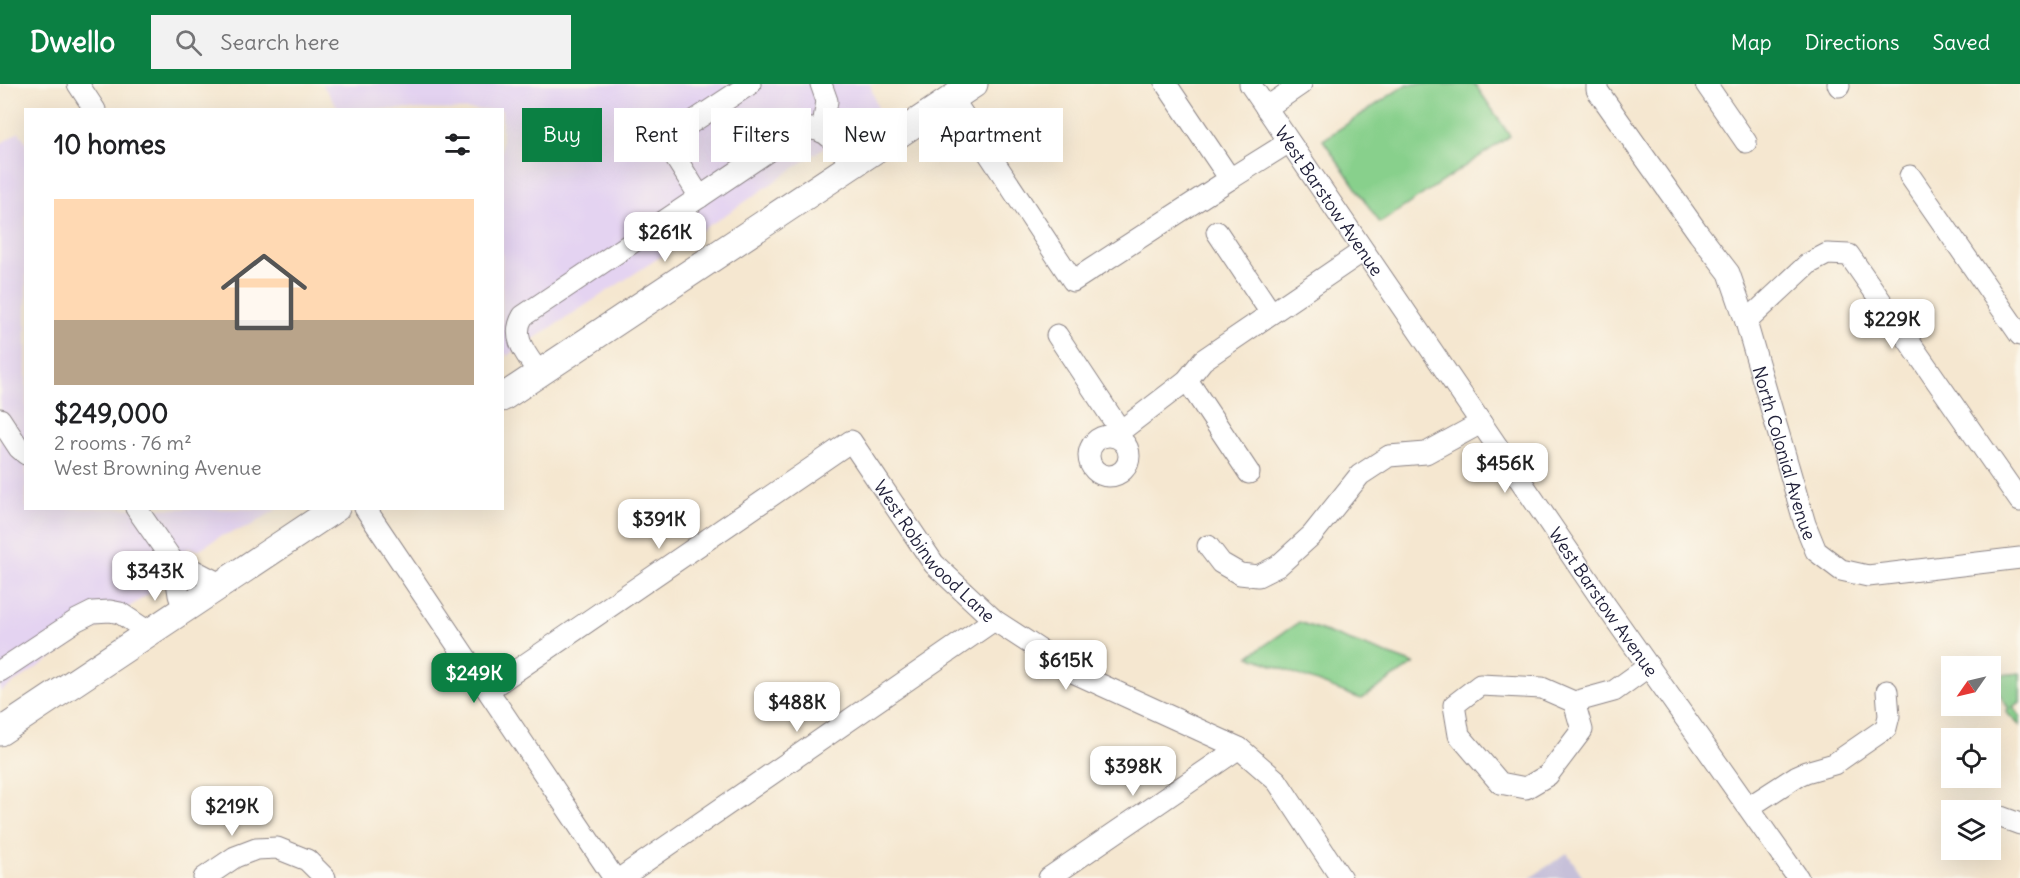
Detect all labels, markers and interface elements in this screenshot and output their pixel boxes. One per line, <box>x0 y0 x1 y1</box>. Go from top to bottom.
search box <box>151 15 571 69</box>
text: Dwello <box>30 24 115 60</box>
icon: search <box>172 26 205 59</box>
text: Search here <box>220 28 340 56</box>
text: Map <box>1731 29 1772 56</box>
text: Directions <box>1805 29 1899 56</box>
text: Saved <box>1932 29 1990 56</box>
chip: Buy <box>522 108 602 162</box>
chip: Rent <box>614 108 699 162</box>
chip: Filters <box>711 108 811 162</box>
chip: New <box>823 108 907 162</box>
chip: Apartment <box>919 108 1063 162</box>
street label: West Barstow Avenue <box>1270 121 1389 280</box>
text: 10 homes <box>54 128 166 161</box>
icon: filters <box>441 128 474 161</box>
pin: $261K <box>623 212 707 263</box>
text: $261K <box>638 219 692 244</box>
icon: home <box>210 238 318 346</box>
pin: $229K <box>1850 299 1934 350</box>
text: $229K <box>1864 306 1920 331</box>
street label: North Colonial Avenue <box>1748 363 1822 543</box>
text: $249,000 <box>54 397 168 430</box>
text: 2 rooms · 76 m² <box>54 430 192 455</box>
pin: $456K <box>1463 443 1547 494</box>
text: $456K <box>1476 450 1534 475</box>
text: West Browning Avenue <box>54 455 261 480</box>
street label: West Robinwood Lane <box>869 475 1000 627</box>
pin: $391K <box>617 499 701 550</box>
text: $391K <box>632 506 686 531</box>
street label: West Barstow Avenue <box>1544 523 1664 681</box>
pin: $343K <box>113 551 197 602</box>
text: $343K <box>126 558 184 583</box>
pin: $615K <box>1024 640 1108 691</box>
text: $615K <box>1039 647 1093 672</box>
pin: $249K <box>432 653 516 704</box>
north arrow <box>1941 656 2001 716</box>
map controls <box>1941 656 2001 860</box>
text: $249K <box>445 660 503 685</box>
pin: $488K <box>755 682 839 733</box>
text: $488K <box>768 689 826 714</box>
button: locate <box>1941 728 2001 788</box>
pin: $398K <box>1091 746 1175 797</box>
text: $398K <box>1104 753 1162 778</box>
pin: $219K <box>190 786 274 837</box>
text: $219K <box>205 793 259 818</box>
button: layers <box>1941 800 2001 860</box>

